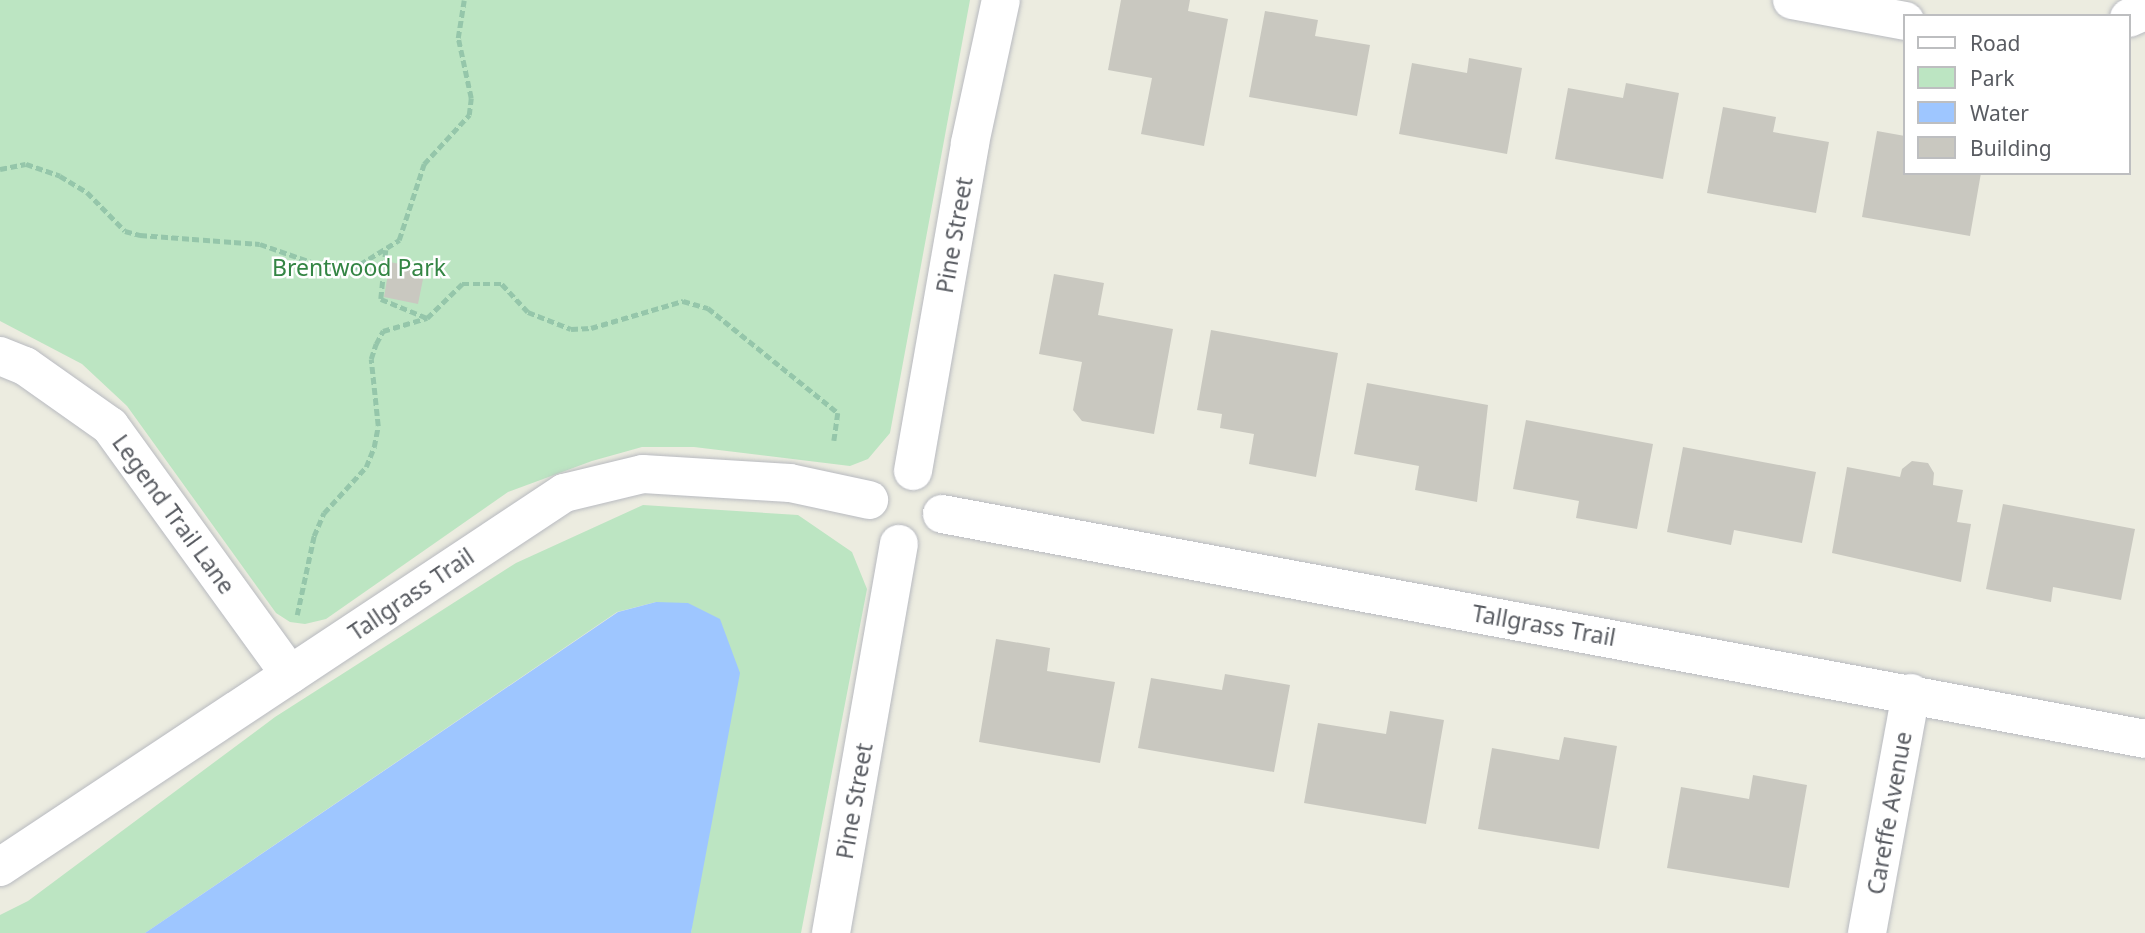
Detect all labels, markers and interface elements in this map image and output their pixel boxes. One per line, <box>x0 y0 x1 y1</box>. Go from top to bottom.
legend <box>1904 14 2131 175</box>
text: Road <box>1970 29 2020 57</box>
text: Park <box>1970 64 2014 92</box>
text: Water <box>1970 99 2029 127</box>
text: Building <box>1970 134 2052 162</box>
street label: Pine Street <box>930 175 978 295</box>
park label: Brentwood Park <box>272 253 446 281</box>
street label: Legend Trail Lane <box>107 429 241 599</box>
street label: Tallgrass Trail <box>343 542 479 646</box>
street label: Tallgrass Trail <box>1470 599 1618 651</box>
street label: Careffe Avenue <box>1861 729 1917 897</box>
street label: Pine Street <box>830 741 878 861</box>

